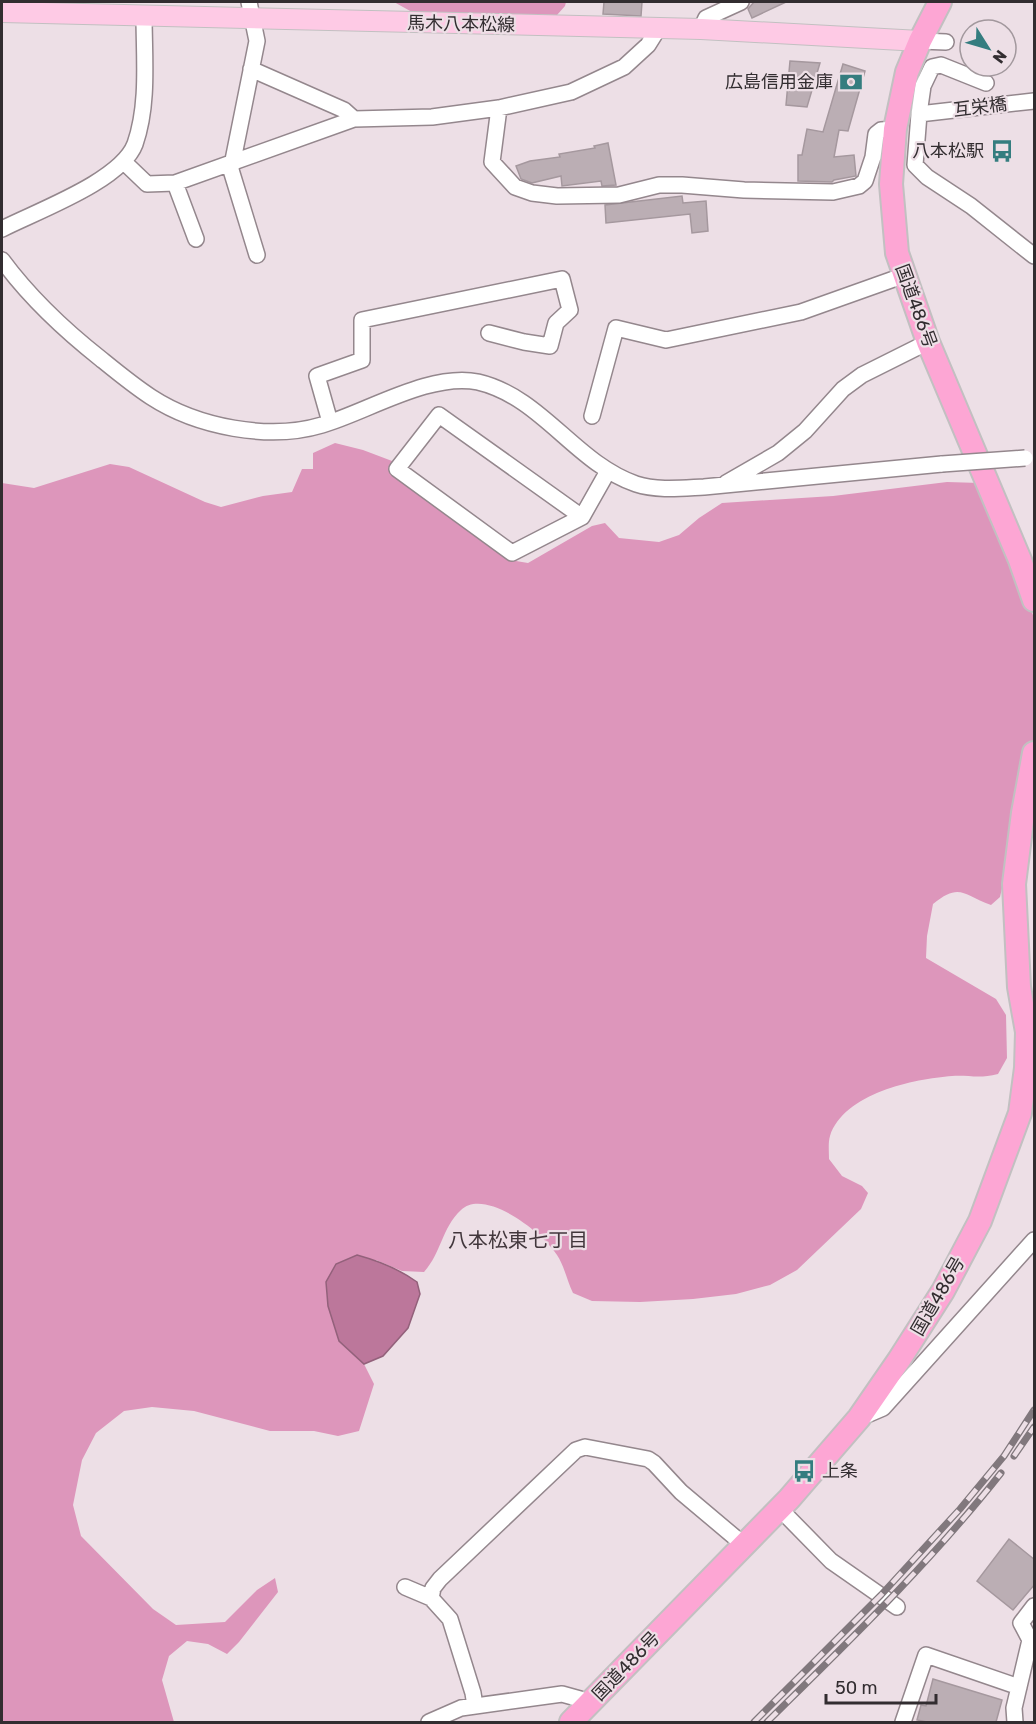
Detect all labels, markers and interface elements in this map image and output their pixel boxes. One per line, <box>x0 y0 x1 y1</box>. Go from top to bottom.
street label: 馬木八本松線 <box>407 12 515 36</box>
north arrow <box>958 18 1018 78</box>
text: N <box>989 46 1011 67</box>
bank icon: 広島信用金庫 <box>838 69 864 95</box>
place label: 広島信用金庫 <box>725 71 833 93</box>
street label: 互栄橋 <box>952 93 1008 121</box>
bus stop icon: 八本松駅 <box>989 138 1015 164</box>
place label: 八本松駅 <box>912 140 984 162</box>
street label: 国道486号 <box>891 261 941 351</box>
district label: 八本松東七丁目 <box>448 1228 588 1252</box>
street label: 国道486号 <box>907 1253 969 1339</box>
bus stop icon: 上条 <box>791 1458 817 1484</box>
place label: 上条 <box>822 1460 858 1482</box>
street label: 国道486号 <box>588 1627 664 1705</box>
scale bar <box>826 1667 936 1705</box>
text: 50 m <box>835 1677 878 1699</box>

